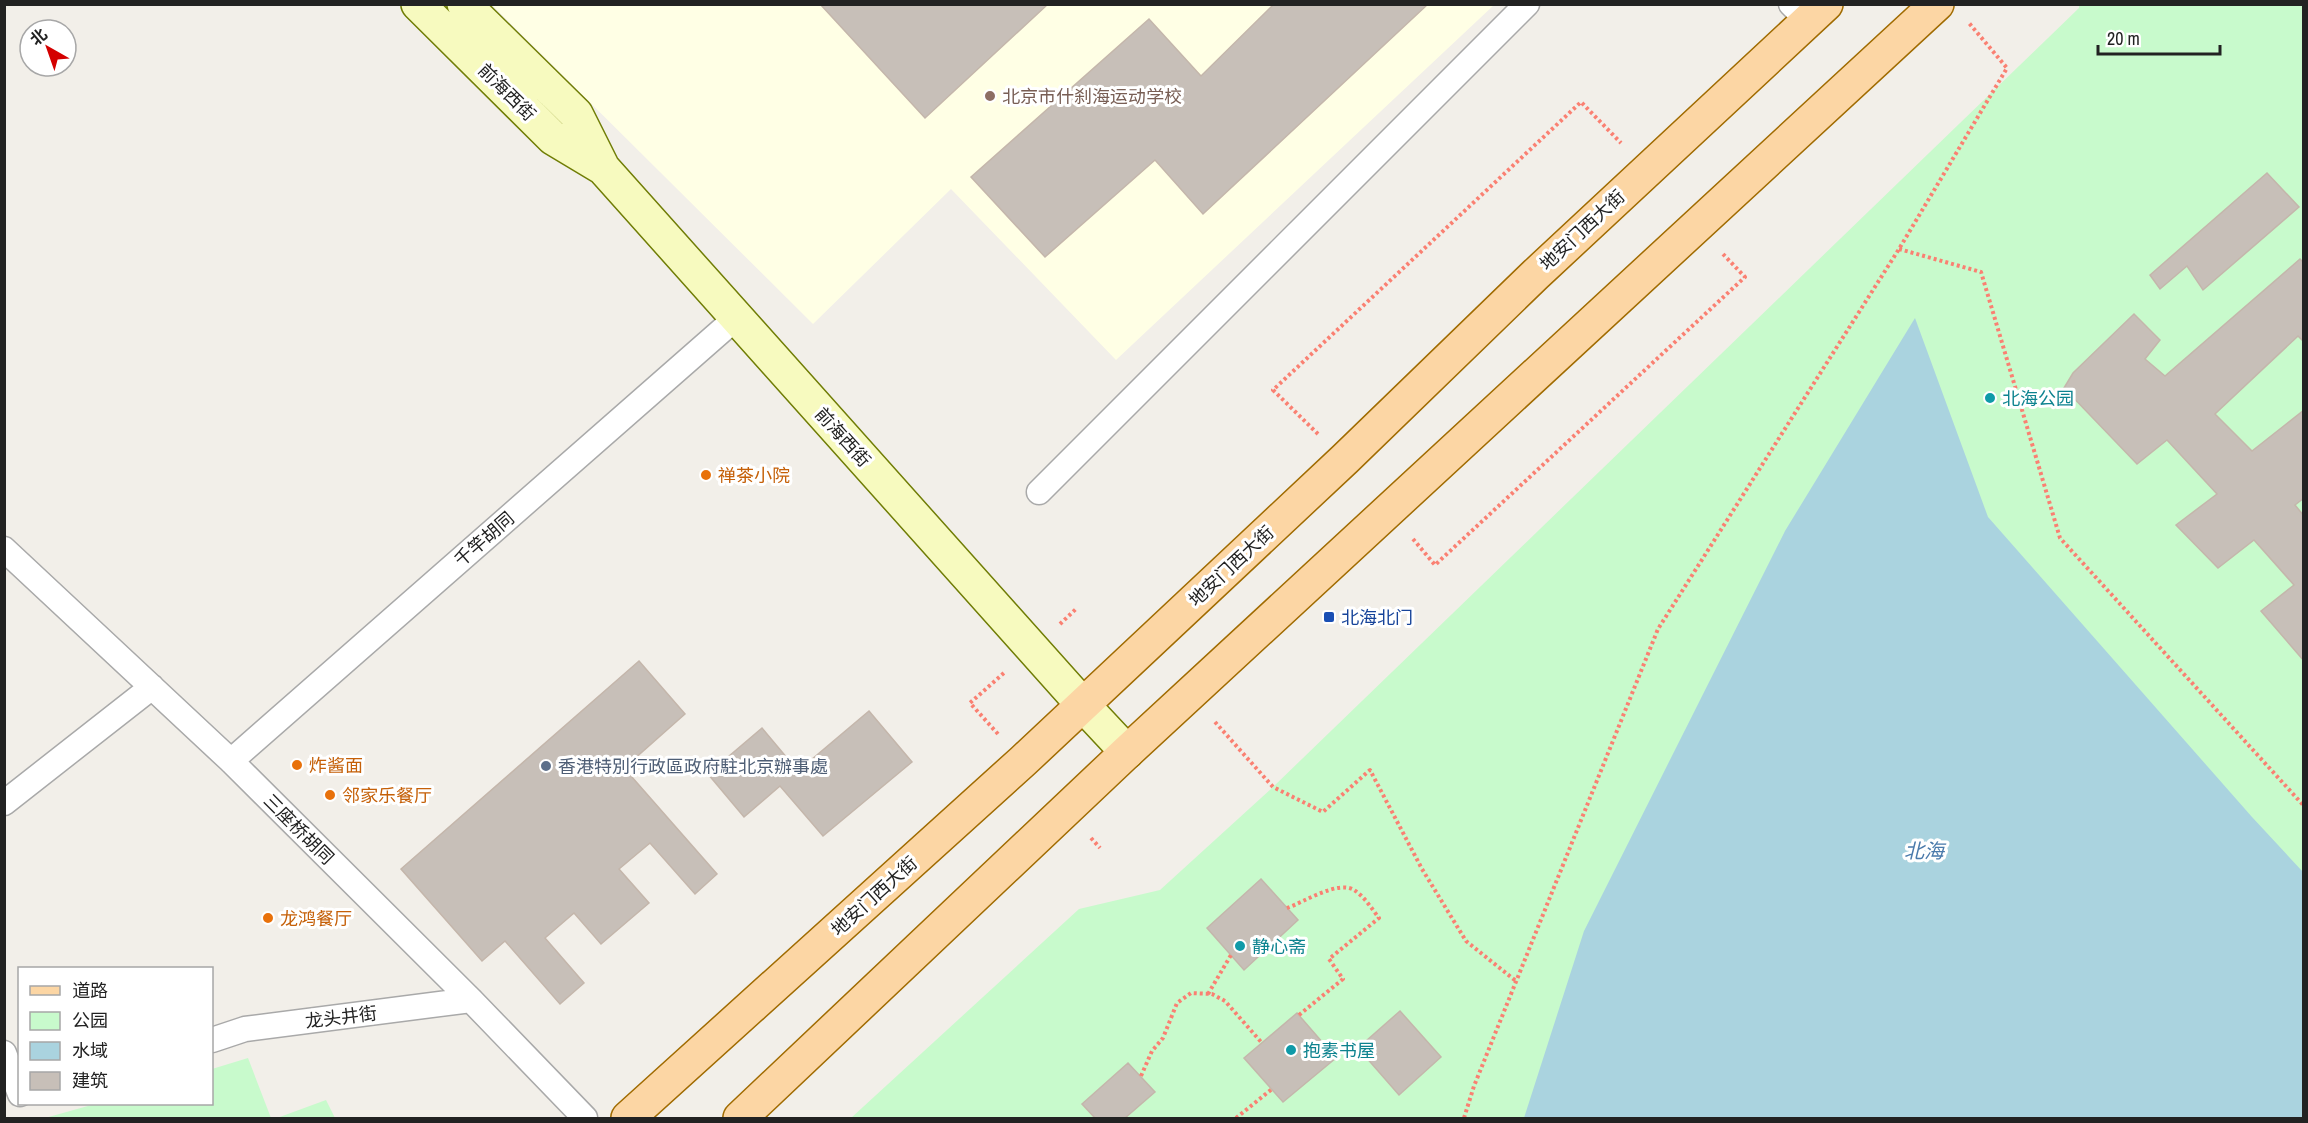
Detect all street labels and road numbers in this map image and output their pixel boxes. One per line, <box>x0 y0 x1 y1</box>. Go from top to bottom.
street label: 前海西街 <box>473 58 541 126</box>
street label: 地安门西大街 <box>1534 184 1630 276</box>
street label: 前海西街 <box>810 402 876 472</box>
street label: 千竿胡同 <box>449 506 519 572</box>
street label: 地安门西大街 <box>1183 520 1279 612</box>
street label: 三座桥胡同 <box>258 788 340 870</box>
street label: 地安门西大街 <box>826 851 922 941</box>
street label: 龙头井街 <box>304 1000 378 1034</box>

